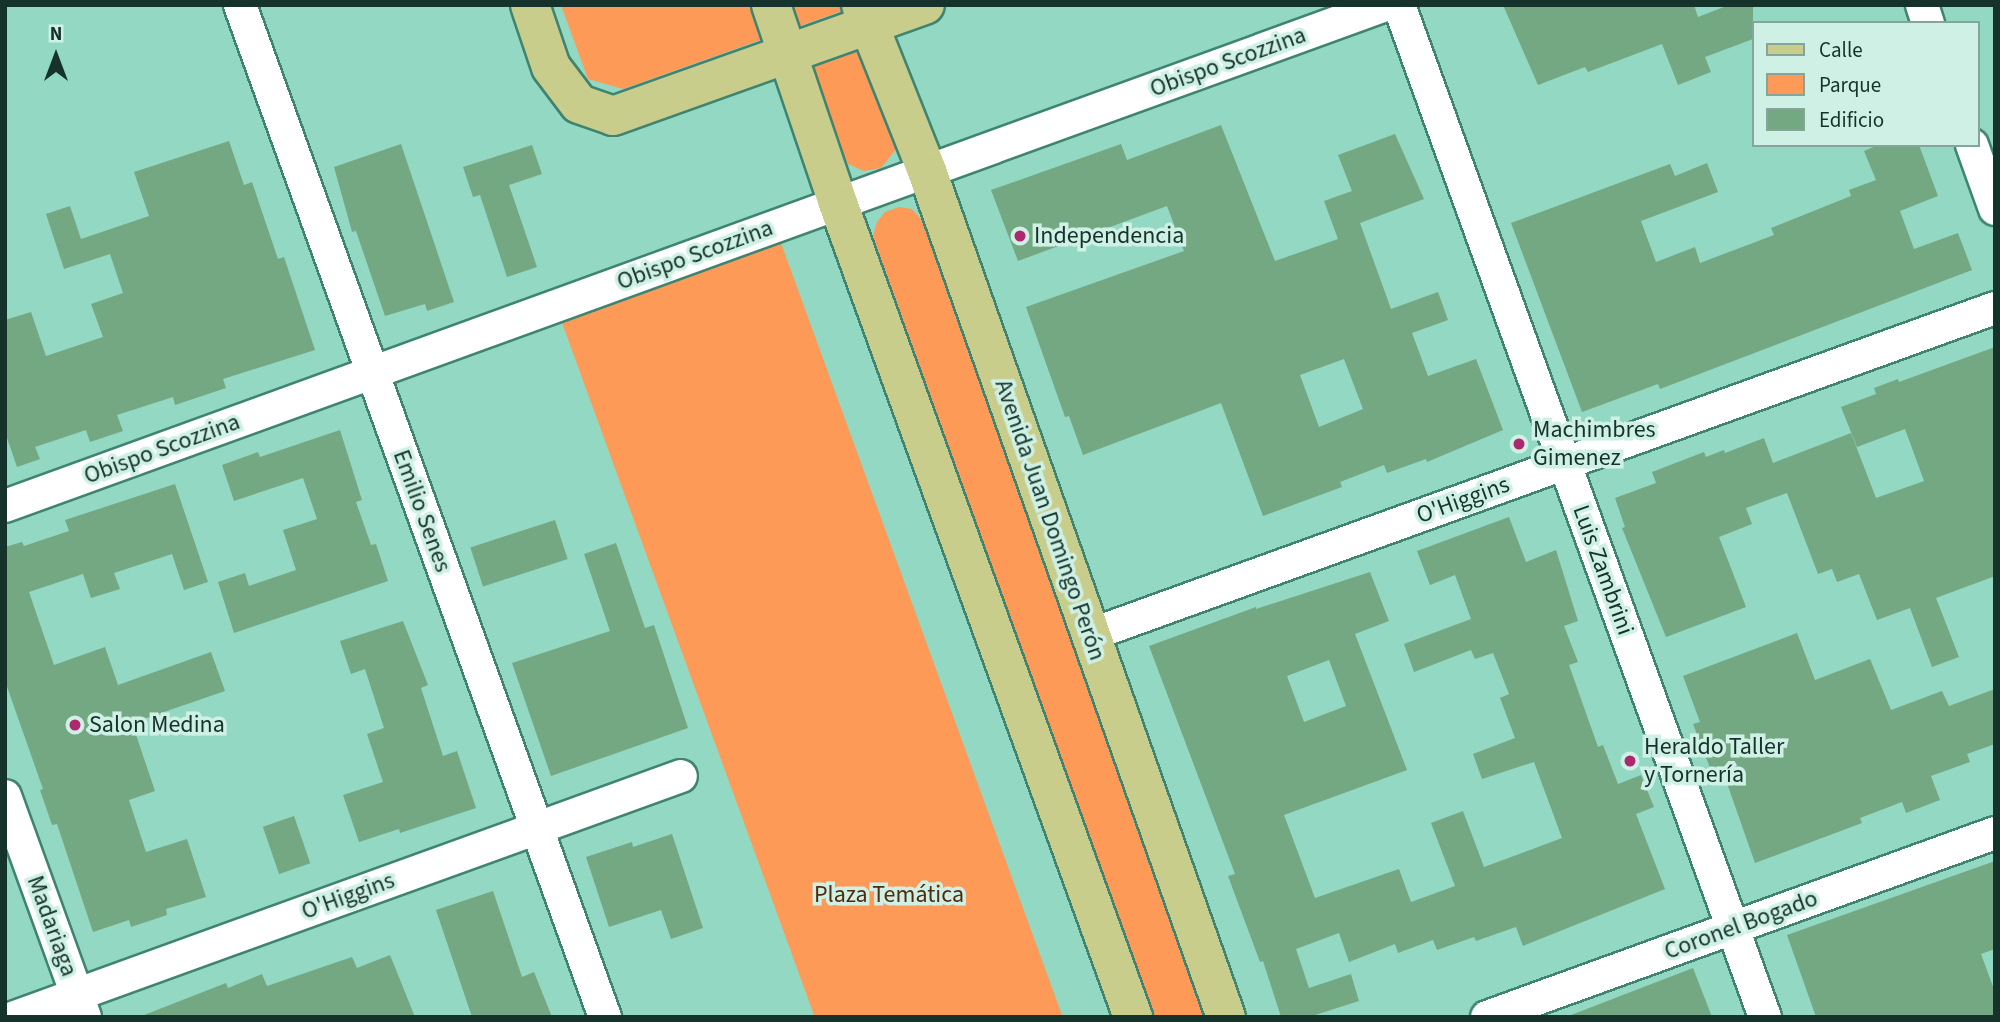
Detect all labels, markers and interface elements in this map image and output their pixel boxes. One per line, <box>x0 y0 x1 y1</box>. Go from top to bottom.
street label: Obispo Scozzina <box>1146 20 1310 104</box>
north arrow <box>21 21 91 91</box>
text: N <box>50 21 62 48</box>
legend <box>1752 21 1979 147</box>
text: Calle <box>1819 35 1863 65</box>
text: Parque <box>1819 70 1881 100</box>
text: Edificio <box>1819 105 1884 135</box>
street label: Obispo Scozzina <box>613 213 777 297</box>
place label: Independencia <box>1034 222 1184 250</box>
marker: Independencia <box>1012 228 1028 244</box>
street label: Avenida Juan Domingo Perón <box>988 376 1112 664</box>
street label: Obispo Scozzina <box>80 407 244 491</box>
place label: Machimbres Gimenez <box>1533 416 1656 472</box>
marker: Machimbres Gimenez <box>1511 436 1527 452</box>
street label: Emilio Senes <box>387 446 457 576</box>
street label: O'Higgins <box>1413 470 1513 530</box>
street label: Luis Zambrini <box>1566 501 1640 639</box>
place label: Salon Medina <box>89 711 225 739</box>
marker: Salon Medina <box>67 717 83 733</box>
place label: Heraldo Taller y Tornería <box>1644 733 1784 789</box>
marker: Heraldo Taller y Tornería <box>1622 753 1638 769</box>
street label: O'Higgins <box>298 866 398 926</box>
street label: Madariaga <box>20 872 84 980</box>
park label: Plaza Temática <box>814 881 964 909</box>
street label: Coronel Bogado <box>1660 884 1822 966</box>

